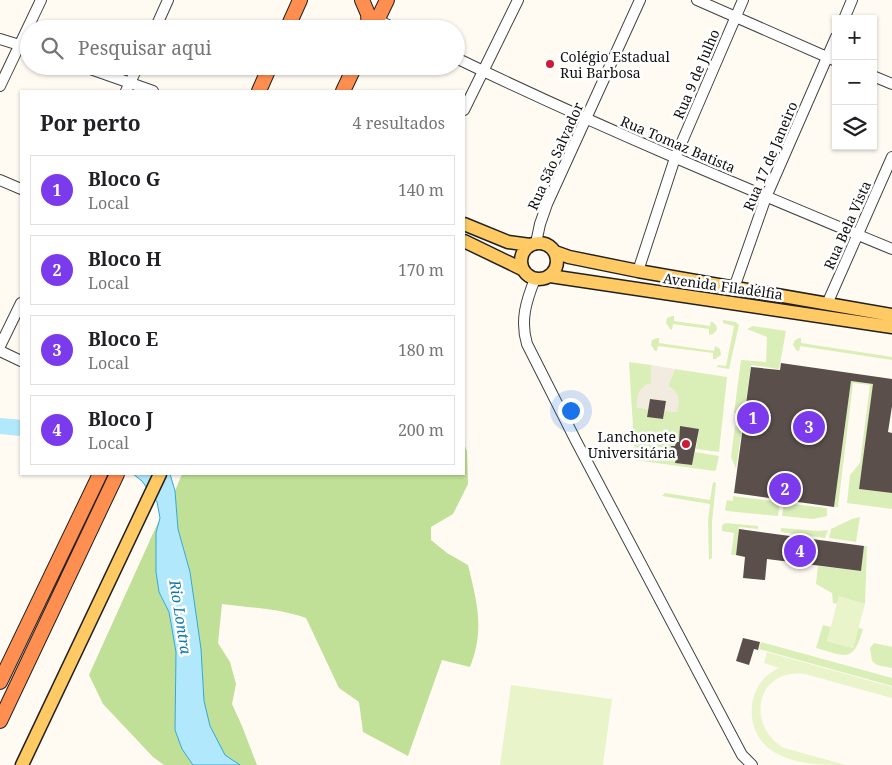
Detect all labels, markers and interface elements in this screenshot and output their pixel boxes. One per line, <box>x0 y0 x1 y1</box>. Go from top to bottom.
map controls <box>832 15 877 150</box>
button: + <box>832 15 877 60</box>
search box <box>20 20 465 75</box>
street label: Rua 9 de Julho <box>669 26 723 122</box>
icon: search <box>38 34 66 62</box>
text: Pesquisar aqui <box>78 35 212 61</box>
place label: Colégio Estadual Rui Barbosa <box>560 47 670 82</box>
marker: Colégio Estadual Rui Barbosa <box>544 58 556 70</box>
button: − <box>832 60 877 105</box>
street label: Rua 17 de Janeiro <box>738 98 802 214</box>
street label: Rua São Salvador <box>523 99 587 213</box>
button: layers <box>832 105 877 150</box>
text: Por perto <box>40 109 141 137</box>
street label: Rua Tomaz Batista <box>618 111 738 177</box>
text: 4 resultados <box>353 112 445 134</box>
text: Bloco G <box>88 166 160 192</box>
street label: Rua Bela Vista <box>819 178 875 272</box>
text: 1 <box>52 179 62 201</box>
text: 140 m <box>398 179 444 201</box>
text: Local <box>88 192 129 214</box>
text: Bloco H <box>88 246 161 272</box>
text: 2 <box>52 259 62 281</box>
text: 170 m <box>398 259 444 281</box>
street label: Avenida Filadélfia <box>662 268 784 304</box>
text: Local <box>88 272 129 294</box>
text: Bloco E <box>88 326 158 352</box>
text: 3 <box>52 339 62 361</box>
text: 180 m <box>398 339 444 361</box>
text: Local <box>88 352 129 374</box>
your location <box>558 398 584 424</box>
pin: 1 <box>737 399 769 437</box>
text: Bloco J <box>88 406 153 432</box>
pin: 3 <box>793 408 825 446</box>
text: 4 <box>52 419 62 441</box>
text: 200 m <box>398 419 444 441</box>
place label: Lanchonete Universitária <box>588 427 676 462</box>
text: Local <box>88 432 129 454</box>
marker: Lanchonete Universitária <box>680 438 692 450</box>
pin: 2 <box>769 470 801 508</box>
pin: 4 <box>784 532 816 570</box>
water label: Rio Lontra <box>165 577 197 656</box>

